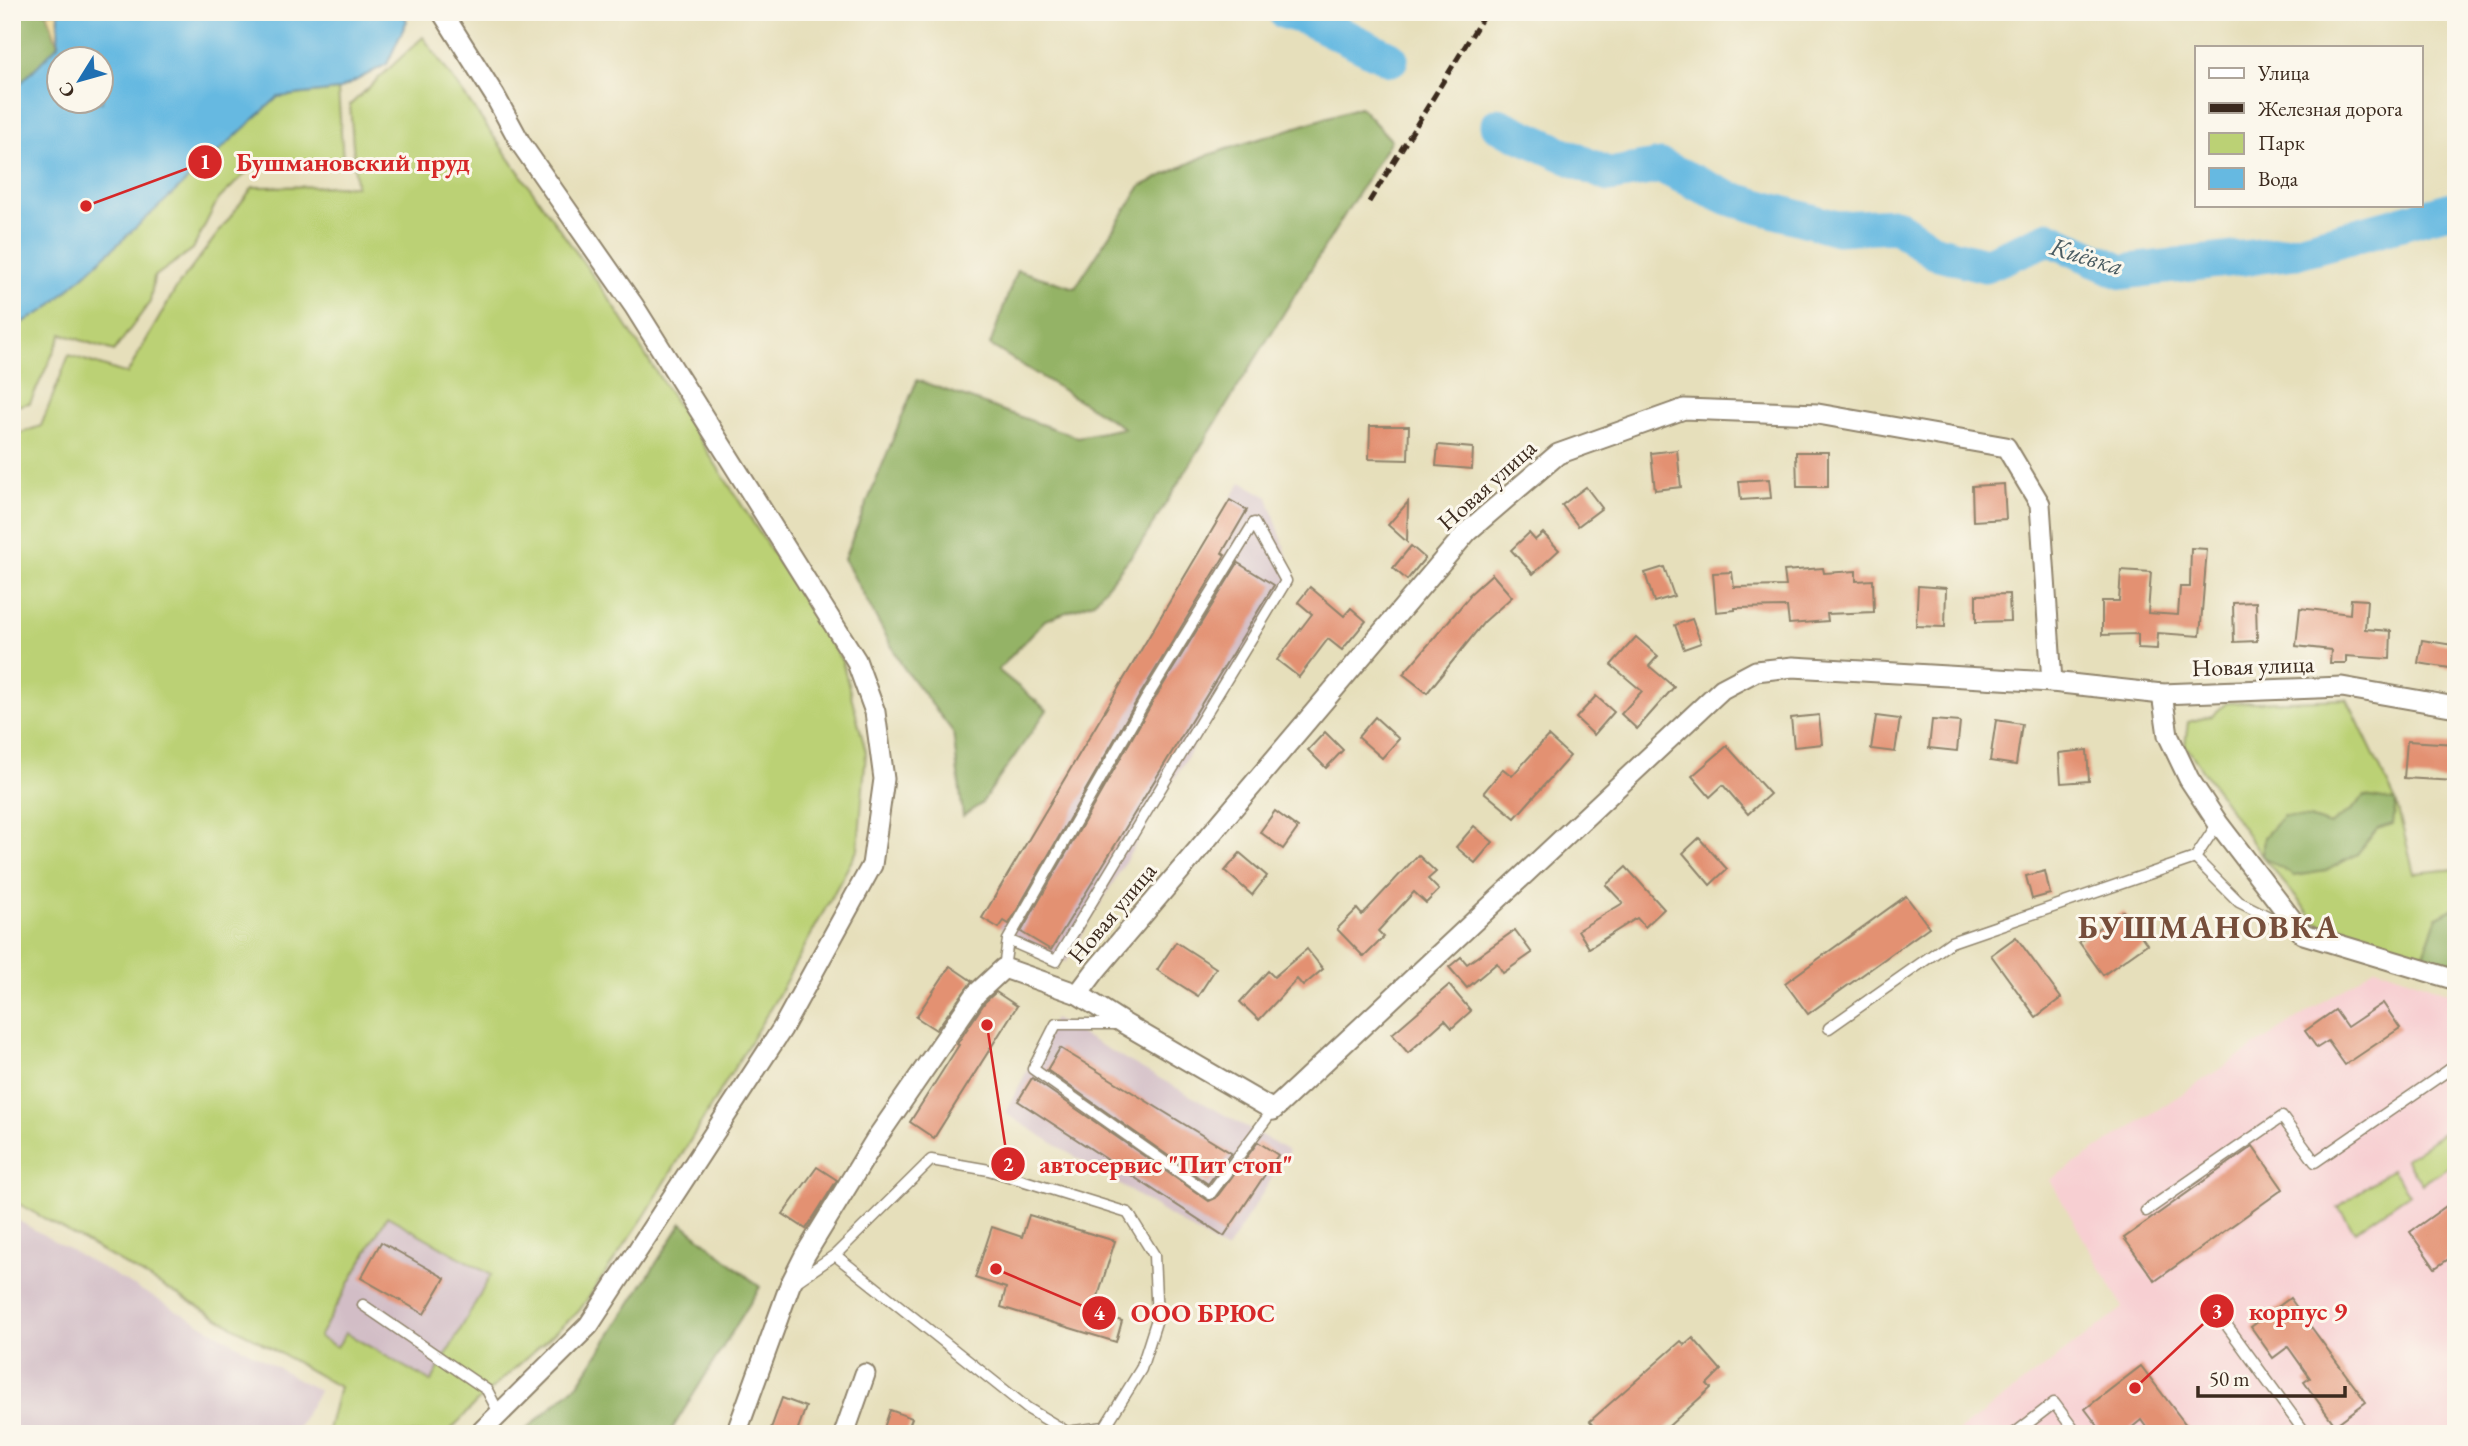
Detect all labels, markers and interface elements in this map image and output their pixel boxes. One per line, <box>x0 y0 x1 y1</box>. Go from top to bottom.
north arrow <box>46 46 116 116</box>
legend <box>2195 46 2422 206</box>
text: Улица <box>2257 59 2310 86</box>
text: С <box>53 77 81 103</box>
text: Железная дорога <box>2257 95 2403 122</box>
text: Парк <box>2258 129 2305 156</box>
callout: Бушмановский пруд <box>187 138 484 185</box>
text: Бушмановский пруд <box>236 145 470 179</box>
text: 1 <box>199 148 211 175</box>
text: Вода <box>2258 165 2299 192</box>
water label: Киёвка <box>2046 229 2128 283</box>
street label: Новая улица <box>1431 432 1543 537</box>
street label: Новая улица <box>2191 648 2315 683</box>
street label: Новая улица <box>1060 855 1163 970</box>
district label: БУШМАНОВКА <box>2078 906 2340 948</box>
callout: автосервис "Пит стоп" <box>990 1141 1307 1188</box>
text: автосервис "Пит стоп" <box>1039 1147 1293 1181</box>
text: 2 <box>1002 1150 1014 1177</box>
callout: корпус 9 <box>2199 1288 2361 1335</box>
callout: ООО БРЮС <box>1082 1289 1289 1336</box>
text: корпус 9 <box>2249 1294 2348 1328</box>
text: ООО БРЮС <box>1131 1296 1275 1330</box>
text: 3 <box>2211 1297 2223 1324</box>
text: 4 <box>1093 1299 1105 1326</box>
scale bar <box>2198 1355 2346 1399</box>
text: 50 m <box>2209 1365 2250 1392</box>

